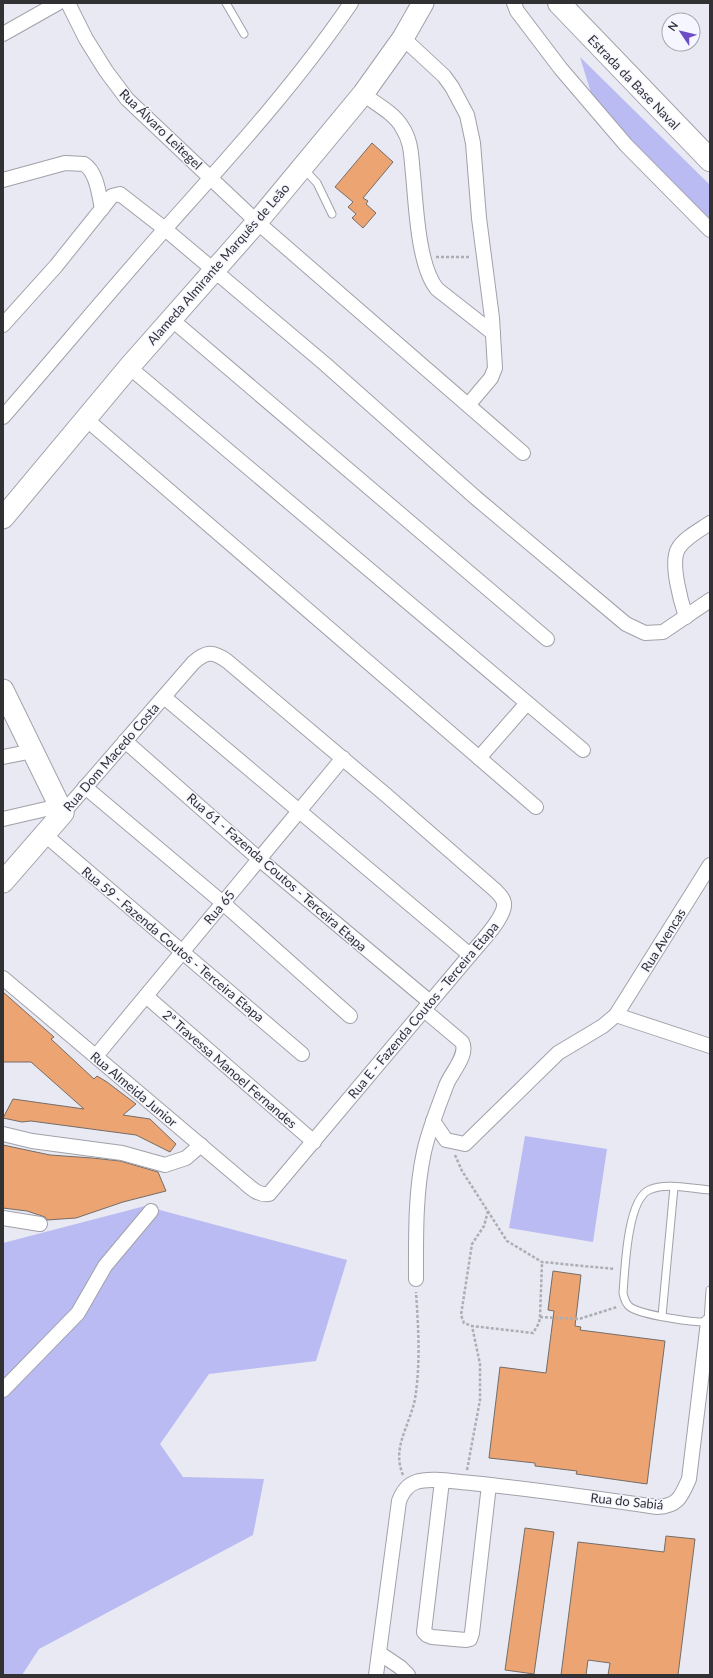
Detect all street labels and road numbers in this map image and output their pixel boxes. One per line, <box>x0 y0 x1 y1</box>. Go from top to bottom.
street label: Estrada da Base Naval <box>585 31 683 133</box>
street label: Rua Álvaro Leitegel <box>116 85 206 173</box>
street label: Alameda Almirante Marquês de Leão <box>143 180 293 348</box>
street label: Rua Dom Macedo Costa <box>60 700 162 814</box>
street label: Rua 61 - Fazenda Coutos - Terceira Etapa <box>184 789 370 955</box>
street label: Rua 59 - Fazenda Coutos - Terceira Etapa <box>79 863 267 1025</box>
street label: Rua 65 <box>200 887 238 927</box>
street label: Rua Avencas <box>637 905 689 975</box>
street label: Rua E - Fazenda Coutos - Terceira Etapa <box>344 918 502 1102</box>
street label: 2ª Travessa Manoel Fernandes <box>160 1006 301 1132</box>
street label: Rua Almeida Junior <box>87 1048 181 1130</box>
street label: Rua do Sabiá <box>590 1489 664 1513</box>

